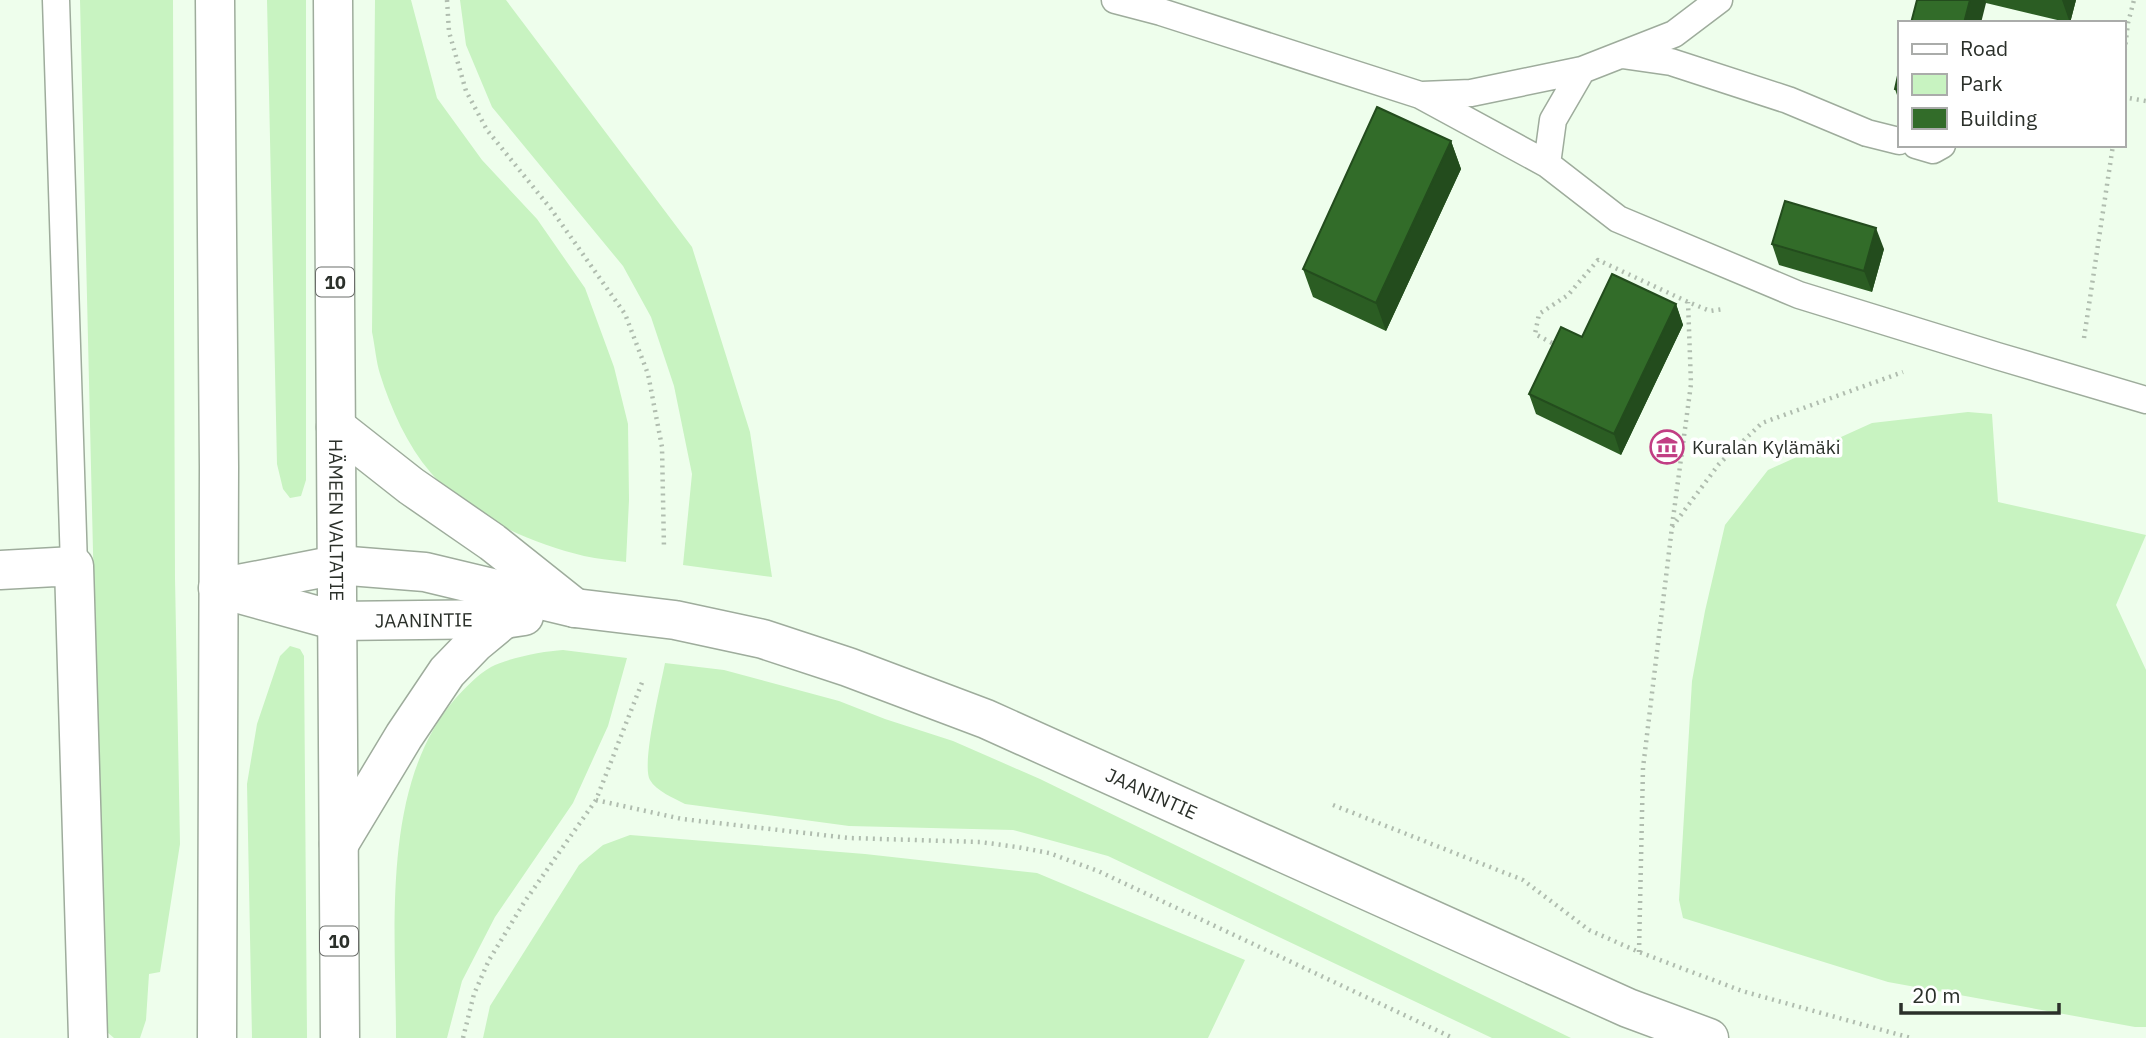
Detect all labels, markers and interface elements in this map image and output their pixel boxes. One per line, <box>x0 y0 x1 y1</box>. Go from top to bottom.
legend <box>1898 21 2125 147</box>
text: Road <box>1960 34 2008 62</box>
text: Park <box>1960 69 2003 97</box>
text: Building <box>1960 104 2037 132</box>
road number: 10 <box>316 268 354 296</box>
museum icon: Kuralan Kylämäki <box>1648 428 1686 466</box>
place label: Kuralan Kylämäki <box>1692 435 1840 459</box>
street label: HÄMEEN VALTATIE <box>324 439 349 601</box>
street label: JAANINTIE <box>375 607 473 633</box>
street label: JAANINTIE <box>1102 762 1201 825</box>
road number: 10 <box>320 926 358 956</box>
scale bar <box>1901 972 2058 1016</box>
text: 20 m <box>1912 981 1961 1009</box>

